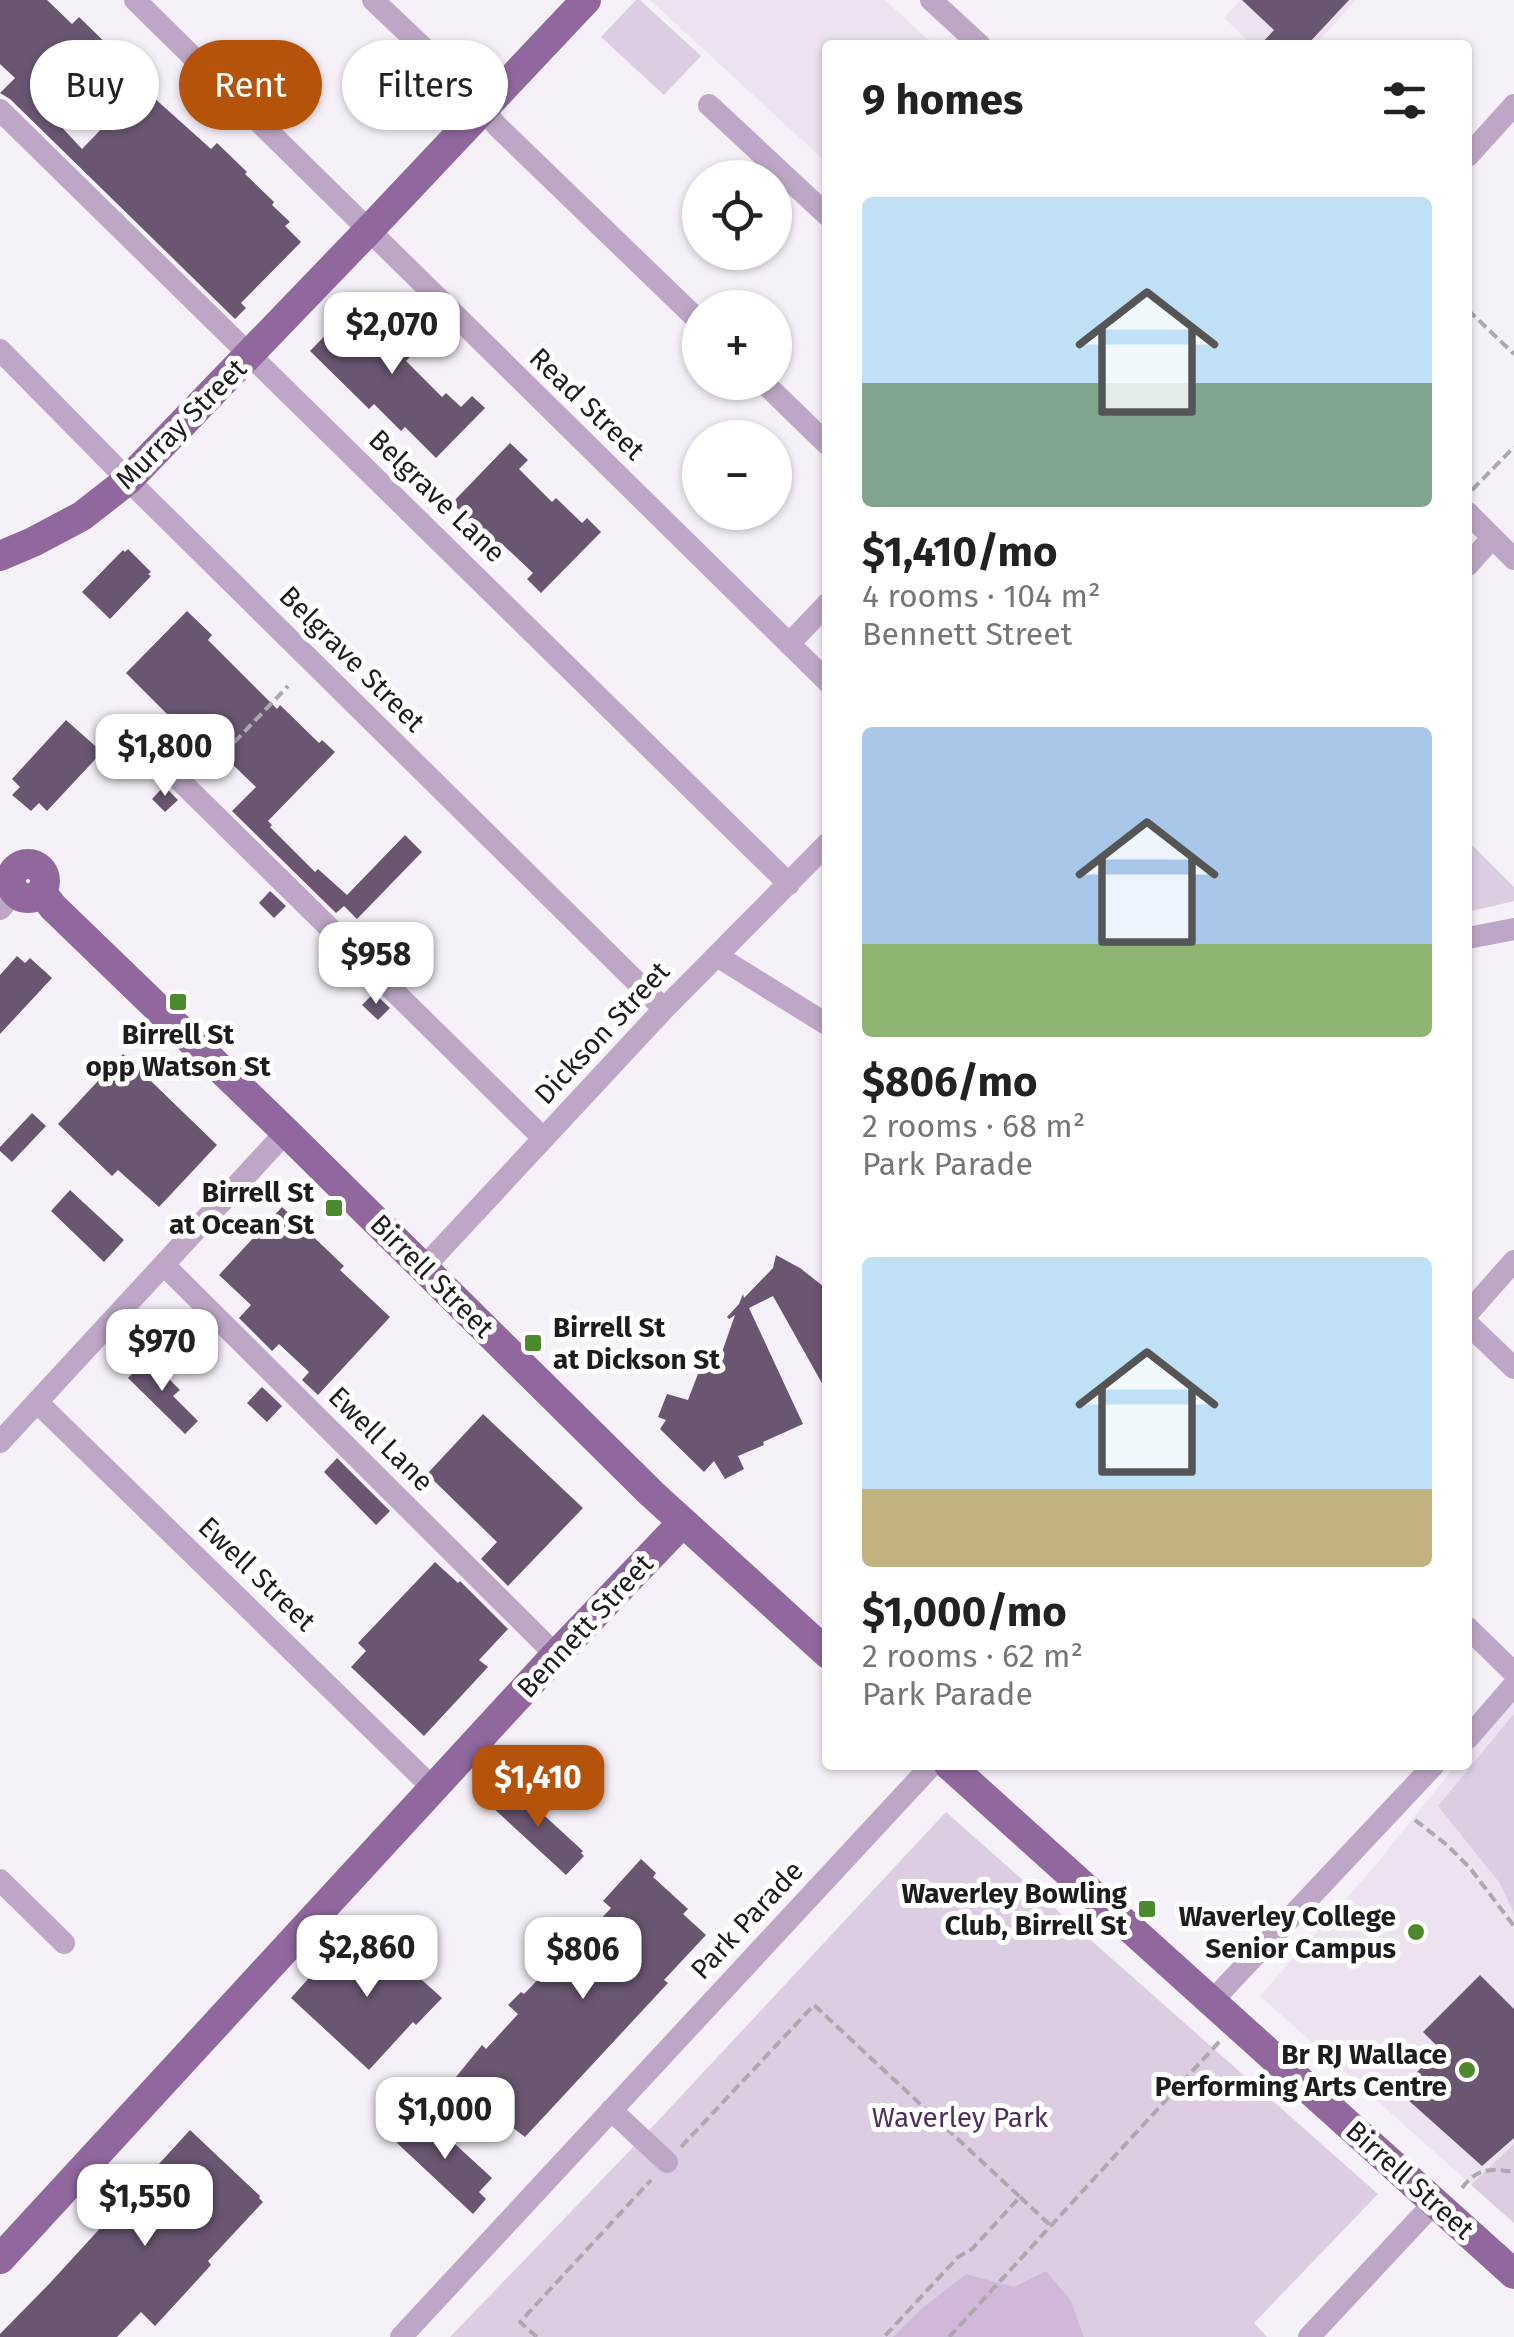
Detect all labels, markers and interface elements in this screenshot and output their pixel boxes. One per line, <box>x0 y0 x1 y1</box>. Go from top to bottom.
chip: Buy <box>30 40 159 130</box>
chip: Rent <box>179 40 322 130</box>
chip: Filters <box>342 40 508 130</box>
icon: filters <box>1377 73 1432 128</box>
text: 9 homes <box>862 75 1023 125</box>
map controls <box>682 160 792 530</box>
button: locate <box>682 160 792 270</box>
icon: home <box>1057 262 1237 442</box>
button: + <box>682 290 792 400</box>
pin: $2,070 <box>311 292 473 377</box>
text: $2,070 <box>346 305 438 343</box>
street label: Read Street <box>523 341 652 467</box>
street label: Murray Street <box>109 351 254 496</box>
button: − <box>682 420 792 530</box>
street label: Belgrave Lane <box>362 423 512 569</box>
text: $1,410/mo <box>862 527 1058 577</box>
text: 4 rooms · 104 m² <box>862 577 1101 615</box>
street label: Belgrave Street <box>272 579 432 739</box>
text: Bennett Street <box>862 615 1072 653</box>
pin: $1,800 <box>84 714 246 799</box>
text: $1,800 <box>118 727 212 765</box>
icon: home <box>1057 792 1237 972</box>
pin: $958 <box>317 922 435 1007</box>
text: $958 <box>341 935 411 973</box>
street label: Dickson Street <box>528 954 677 1111</box>
marker: Birrell St opp Watson St <box>167 991 189 1013</box>
place label: Birrell St opp Watson St <box>86 1018 272 1083</box>
text: $806/mo <box>862 1057 1037 1107</box>
text: 2 rooms · 68 m² <box>862 1107 1085 1145</box>
text: Park Parade <box>862 1145 1033 1183</box>
place label: Birrell St at Ocean St <box>169 1176 315 1241</box>
marker: Birrell St at Ocean St <box>323 1197 345 1219</box>
street label: Birrell Street <box>363 1207 501 1345</box>
pin: $970 <box>103 1309 221 1394</box>
place label: Birrell St at Dickson St <box>553 1311 721 1376</box>
text: $970 <box>128 1322 196 1360</box>
icon: home <box>1057 1322 1237 1502</box>
marker: Birrell St at Dickson St <box>522 1332 544 1354</box>
street label: Ewell Lane <box>322 1380 440 1498</box>
street label: Ewell Street <box>192 1510 323 1639</box>
street label: Bennett Street <box>510 1547 660 1705</box>
text: $1,000/mo <box>862 1587 1067 1637</box>
text: 2 rooms · 62 m² <box>862 1637 1083 1675</box>
text: Park Parade <box>862 1675 1033 1713</box>
pin: $1,410 <box>457 1745 619 1830</box>
text: $1,410 <box>494 1758 582 1796</box>
street label: Park Parade <box>684 1854 810 1986</box>
place label: Waverley Bowling Club, Birrell St <box>901 1877 1128 1942</box>
marker: Waverley Bowling Club, Birrell St <box>1136 1898 1158 1920</box>
place label: Waverley College Senior Campus <box>1179 1900 1396 1965</box>
pin: $2,860 <box>286 1915 448 2000</box>
pin: $806 <box>524 1917 642 2002</box>
marker: Waverley College Senior Campus <box>1405 1921 1427 1943</box>
text: $2,860 <box>319 1928 415 1966</box>
text: $806 <box>547 1930 619 1968</box>
place label: Br RJ Wallace Performing Arts Centre <box>1155 2038 1447 2103</box>
marker: Br RJ Wallace Performing Arts Centre <box>1456 2059 1478 2081</box>
pin: $1,000 <box>364 2077 526 2162</box>
text: $1,000 <box>398 2090 492 2128</box>
park label: Waverley Park <box>872 2101 1049 2134</box>
street label: Birrell Street <box>1339 2114 1481 2247</box>
pin: $1,550 <box>64 2164 226 2249</box>
text: $1,550 <box>99 2177 191 2215</box>

